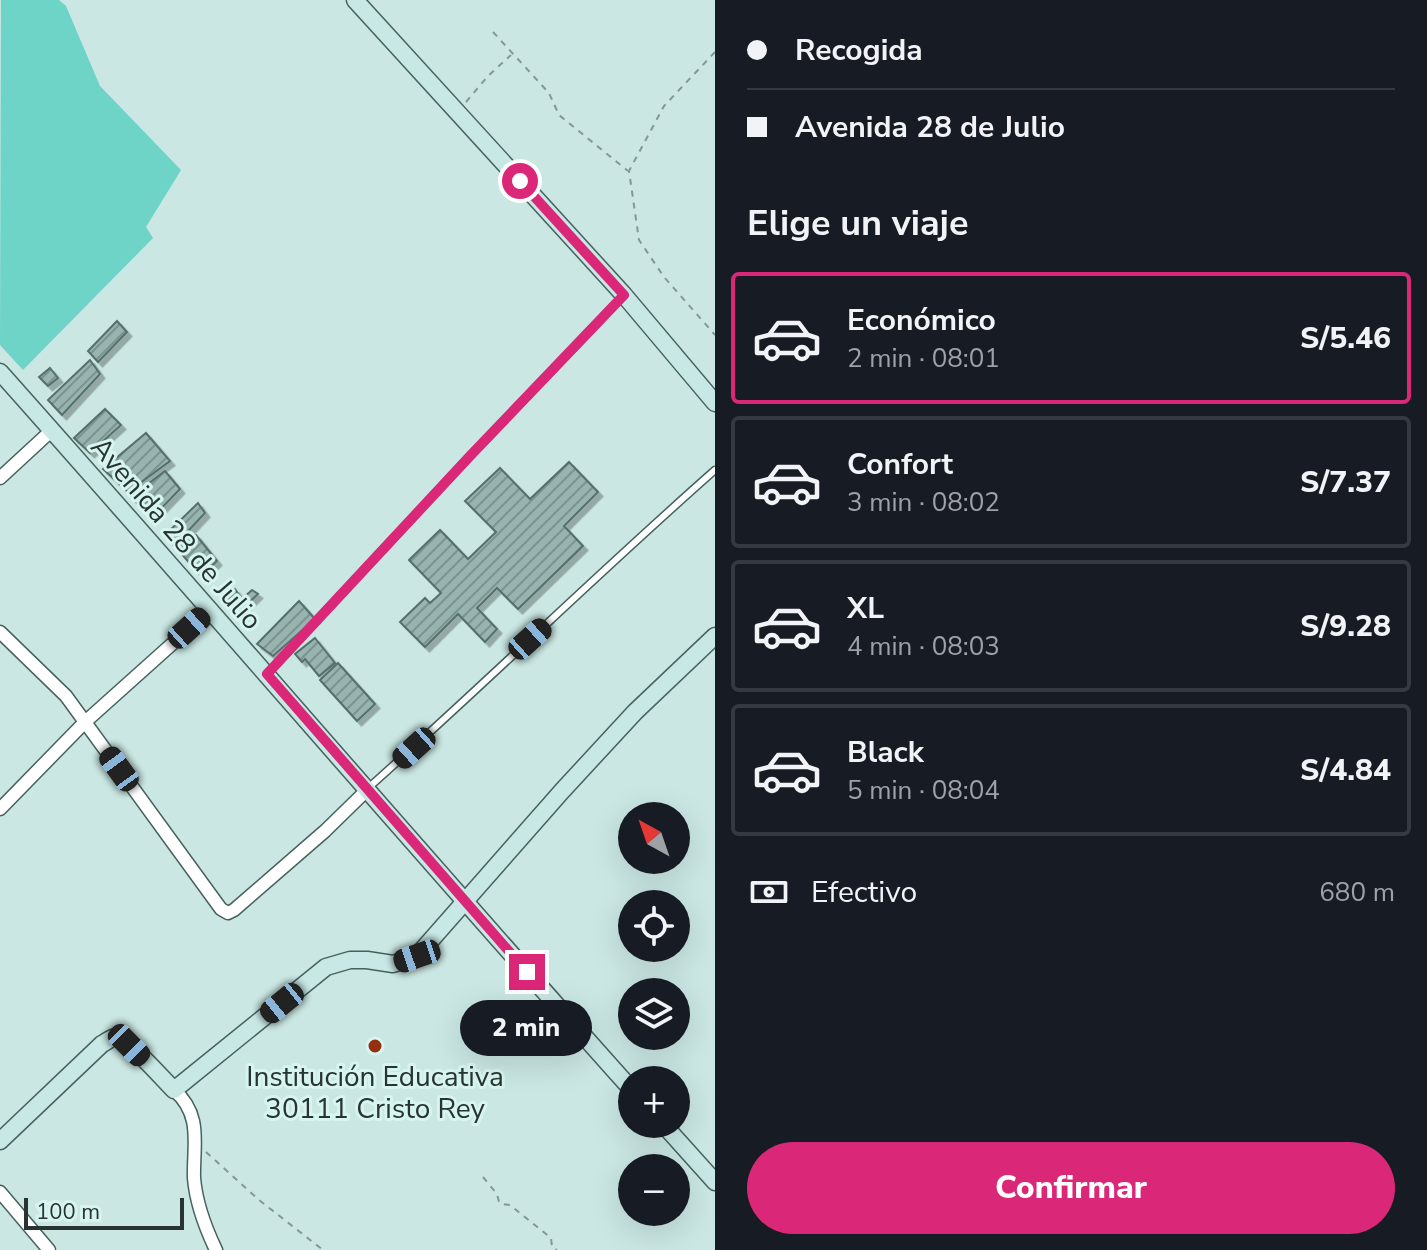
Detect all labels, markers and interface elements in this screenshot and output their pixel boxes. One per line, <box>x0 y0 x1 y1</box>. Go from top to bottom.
text: Recogida <box>795 30 923 71</box>
text: Avenida 28 de Julio <box>795 107 1065 148</box>
route start <box>502 163 538 199</box>
text: Elige un viaje <box>747 199 968 248</box>
text: Económico <box>847 300 996 341</box>
icon: car <box>751 302 823 374</box>
text: S/5.46 <box>1300 318 1391 359</box>
text: 2 min · 08:01 <box>847 341 1000 376</box>
street label: Avenida 28 de Julio <box>82 429 271 638</box>
text: Confort <box>847 444 953 485</box>
icon: car <box>751 446 823 518</box>
text: S/7.37 <box>1300 462 1391 503</box>
text: 3 min · 08:02 <box>847 485 1000 520</box>
text: XL <box>847 588 884 629</box>
icon: car <box>751 590 823 662</box>
car <box>163 603 215 653</box>
text: S/9.28 <box>1300 606 1391 647</box>
car <box>504 614 556 664</box>
text: 4 min · 08:03 <box>847 629 1000 664</box>
car <box>388 723 440 773</box>
text: Black <box>847 732 924 773</box>
icon: car <box>751 734 823 806</box>
car <box>95 743 143 795</box>
text: S/4.84 <box>1300 750 1391 791</box>
text: 5 min · 08:04 <box>847 773 1000 808</box>
north arrow <box>618 802 690 874</box>
map controls <box>618 802 690 1226</box>
icon: cash <box>747 870 791 914</box>
text: Efectivo <box>811 872 917 913</box>
text: 680 m <box>1319 875 1395 910</box>
button: locate <box>618 890 690 962</box>
car <box>390 937 444 975</box>
route end <box>509 954 545 990</box>
button: layers <box>618 978 690 1050</box>
car <box>256 979 308 1027</box>
callout: 2 min <box>461 1000 593 1056</box>
text: 2 min <box>492 1010 560 1045</box>
car <box>104 1020 154 1070</box>
marker: Institución Educativa 30111 Cristo Rey <box>366 1037 384 1055</box>
place label: Institución Educativa 30111 Cristo Rey <box>246 1058 504 1128</box>
button: + <box>618 1066 690 1138</box>
button: Confirmar <box>747 1142 1395 1234</box>
button: − <box>618 1154 690 1226</box>
scale bar <box>24 1194 184 1230</box>
text: 100 m <box>36 1197 100 1227</box>

